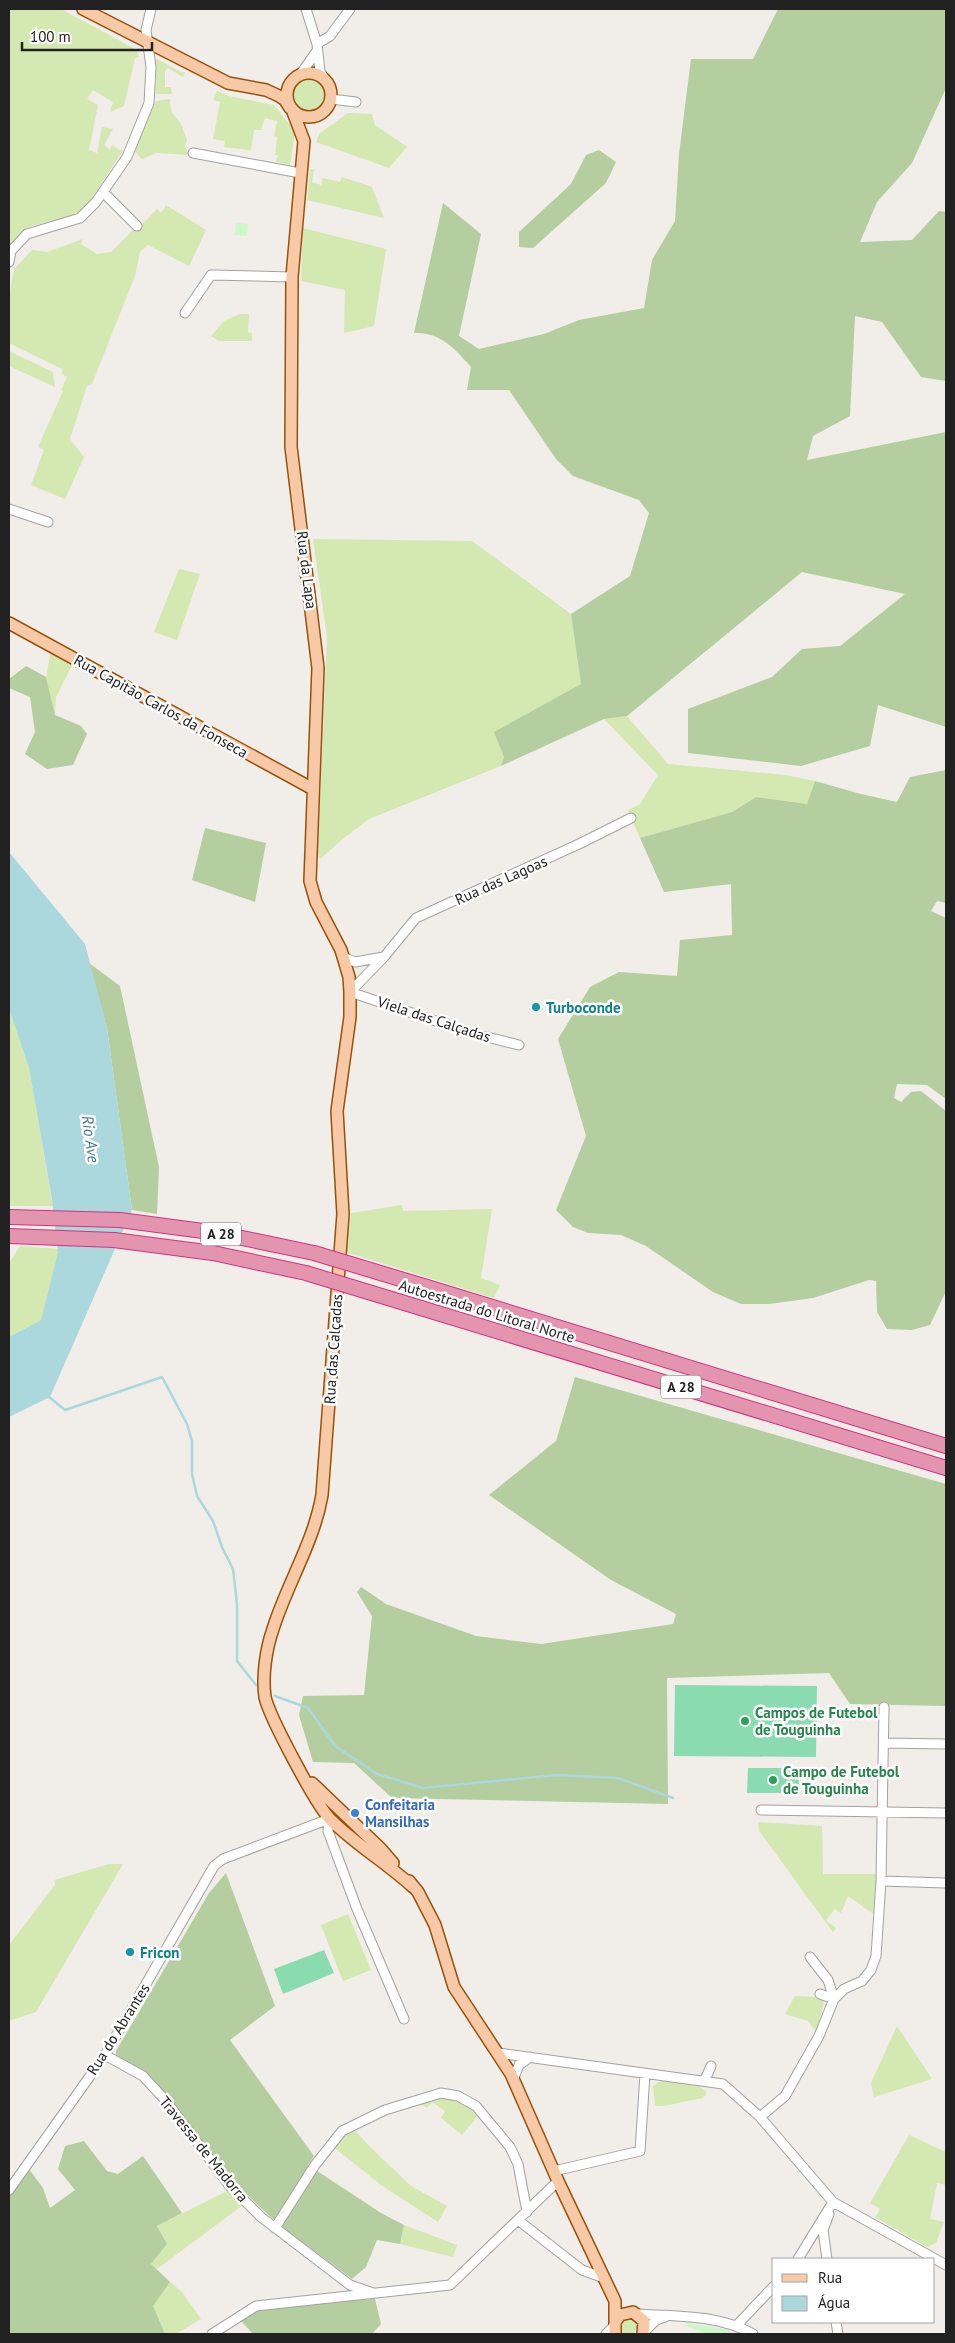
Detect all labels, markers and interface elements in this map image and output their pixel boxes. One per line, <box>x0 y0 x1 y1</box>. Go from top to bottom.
scale bar <box>22 20 152 52</box>
text: 100 m <box>30 27 71 46</box>
street label: Rua da Lapa <box>293 530 321 610</box>
street label: Rua Capitão Carlos da Fonseca <box>71 650 251 762</box>
street label: Rua das Lagoas <box>452 851 550 909</box>
street label: Viela das Calçadas <box>374 991 493 1046</box>
place label: Turboconde <box>546 998 621 1017</box>
marker: Turboconde <box>530 1001 542 1013</box>
water label: Rio Ave <box>78 1114 104 1164</box>
road number: A 28 <box>201 1222 241 1246</box>
street label: Autoestrada do Litoral Norte <box>397 1275 577 1347</box>
street label: Rua das Calçadas <box>320 1293 346 1405</box>
road number: A 28 <box>661 1375 701 1398</box>
place label: Campos de Futebol de Touguinha <box>755 1703 878 1739</box>
marker: Campos de Futebol de Touguinha <box>739 1715 751 1727</box>
place label: Campo de Futebol de Touguinha <box>783 1762 900 1798</box>
marker: Campo de Futebol de Touguinha <box>767 1774 779 1786</box>
place label: Confeitaria Mansilhas <box>365 1795 435 1831</box>
marker: Confeitaria Mansilhas <box>349 1807 361 1819</box>
place label: Fricon <box>140 1943 179 1962</box>
marker: Fricon <box>124 1946 136 1958</box>
street label: Rua do Abrantes <box>82 1980 154 2078</box>
street label: Travessa de Madorra <box>155 2092 253 2206</box>
legend <box>772 2258 935 2323</box>
text: Rua <box>818 2268 842 2287</box>
text: Água <box>818 2293 850 2312</box>

